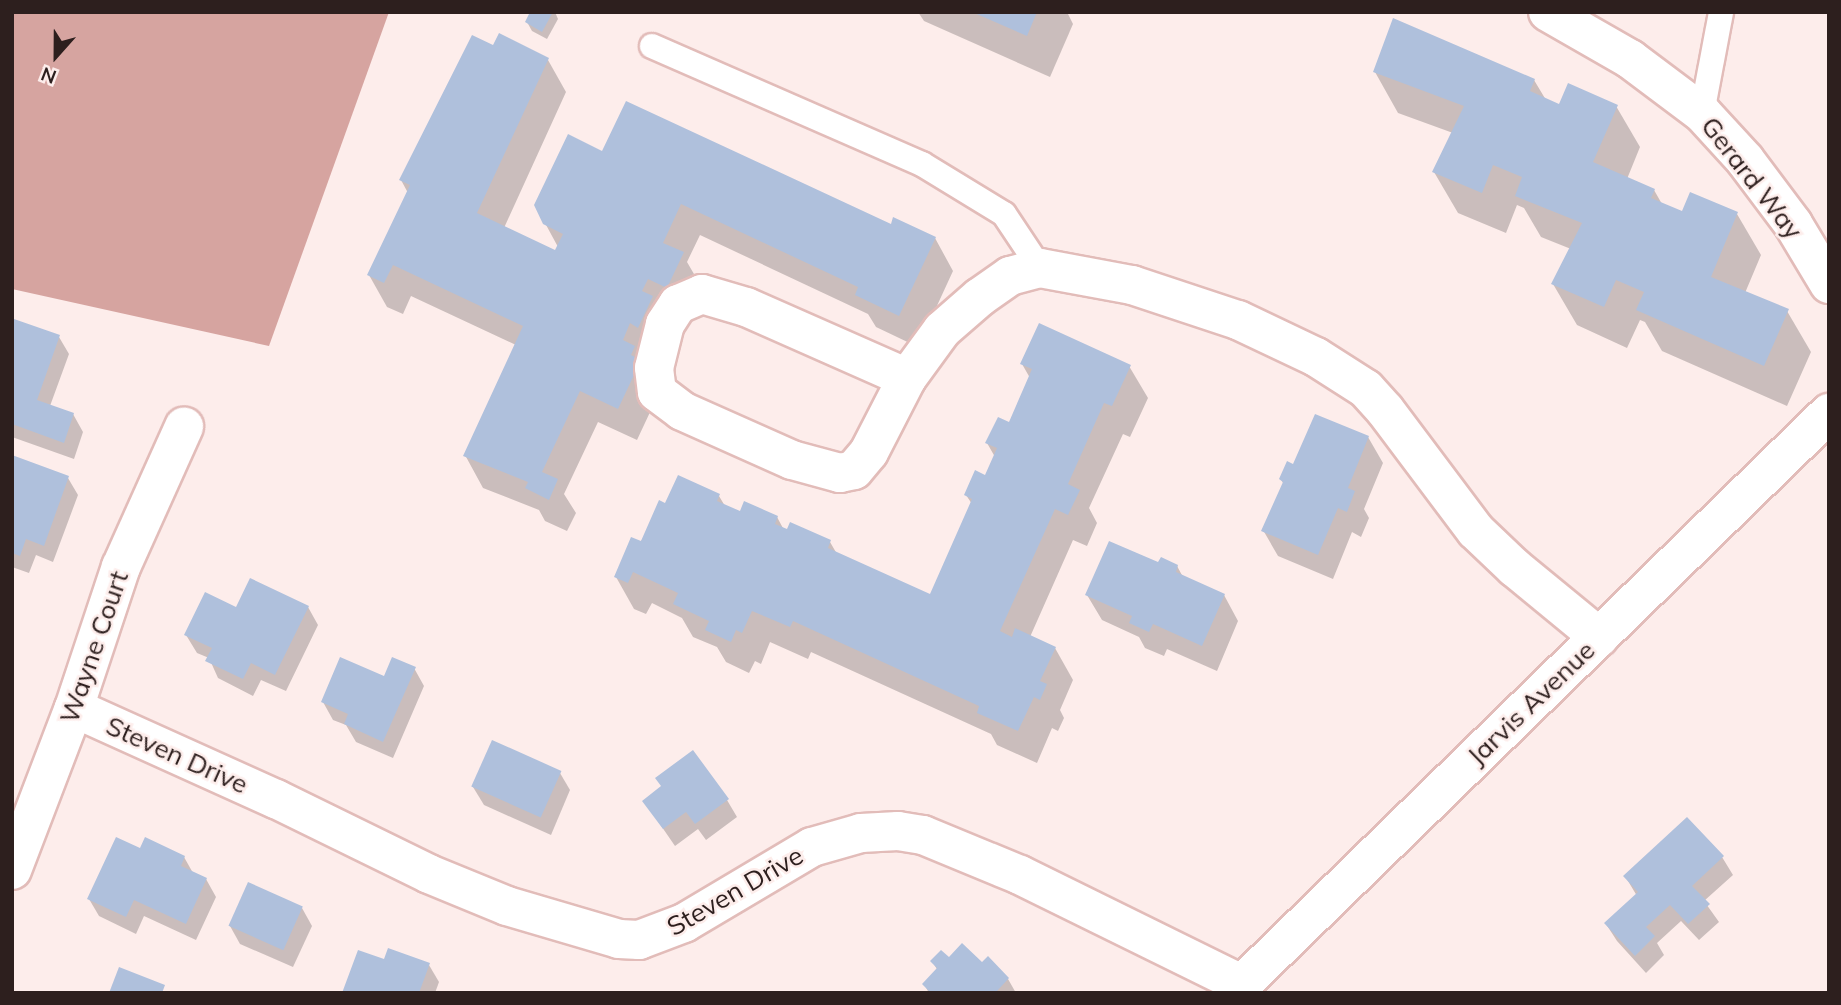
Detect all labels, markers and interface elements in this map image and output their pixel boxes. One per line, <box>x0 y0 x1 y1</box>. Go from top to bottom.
north arrow <box>21 21 91 91</box>
text: N <box>37 62 59 89</box>
street label: Gerard Way <box>1695 111 1809 245</box>
street label: Wayne Court <box>53 567 135 727</box>
street label: Jarvis Avenue <box>1461 635 1601 771</box>
street label: Steven Drive <box>101 710 253 800</box>
street label: Steven Drive <box>662 840 808 942</box>

